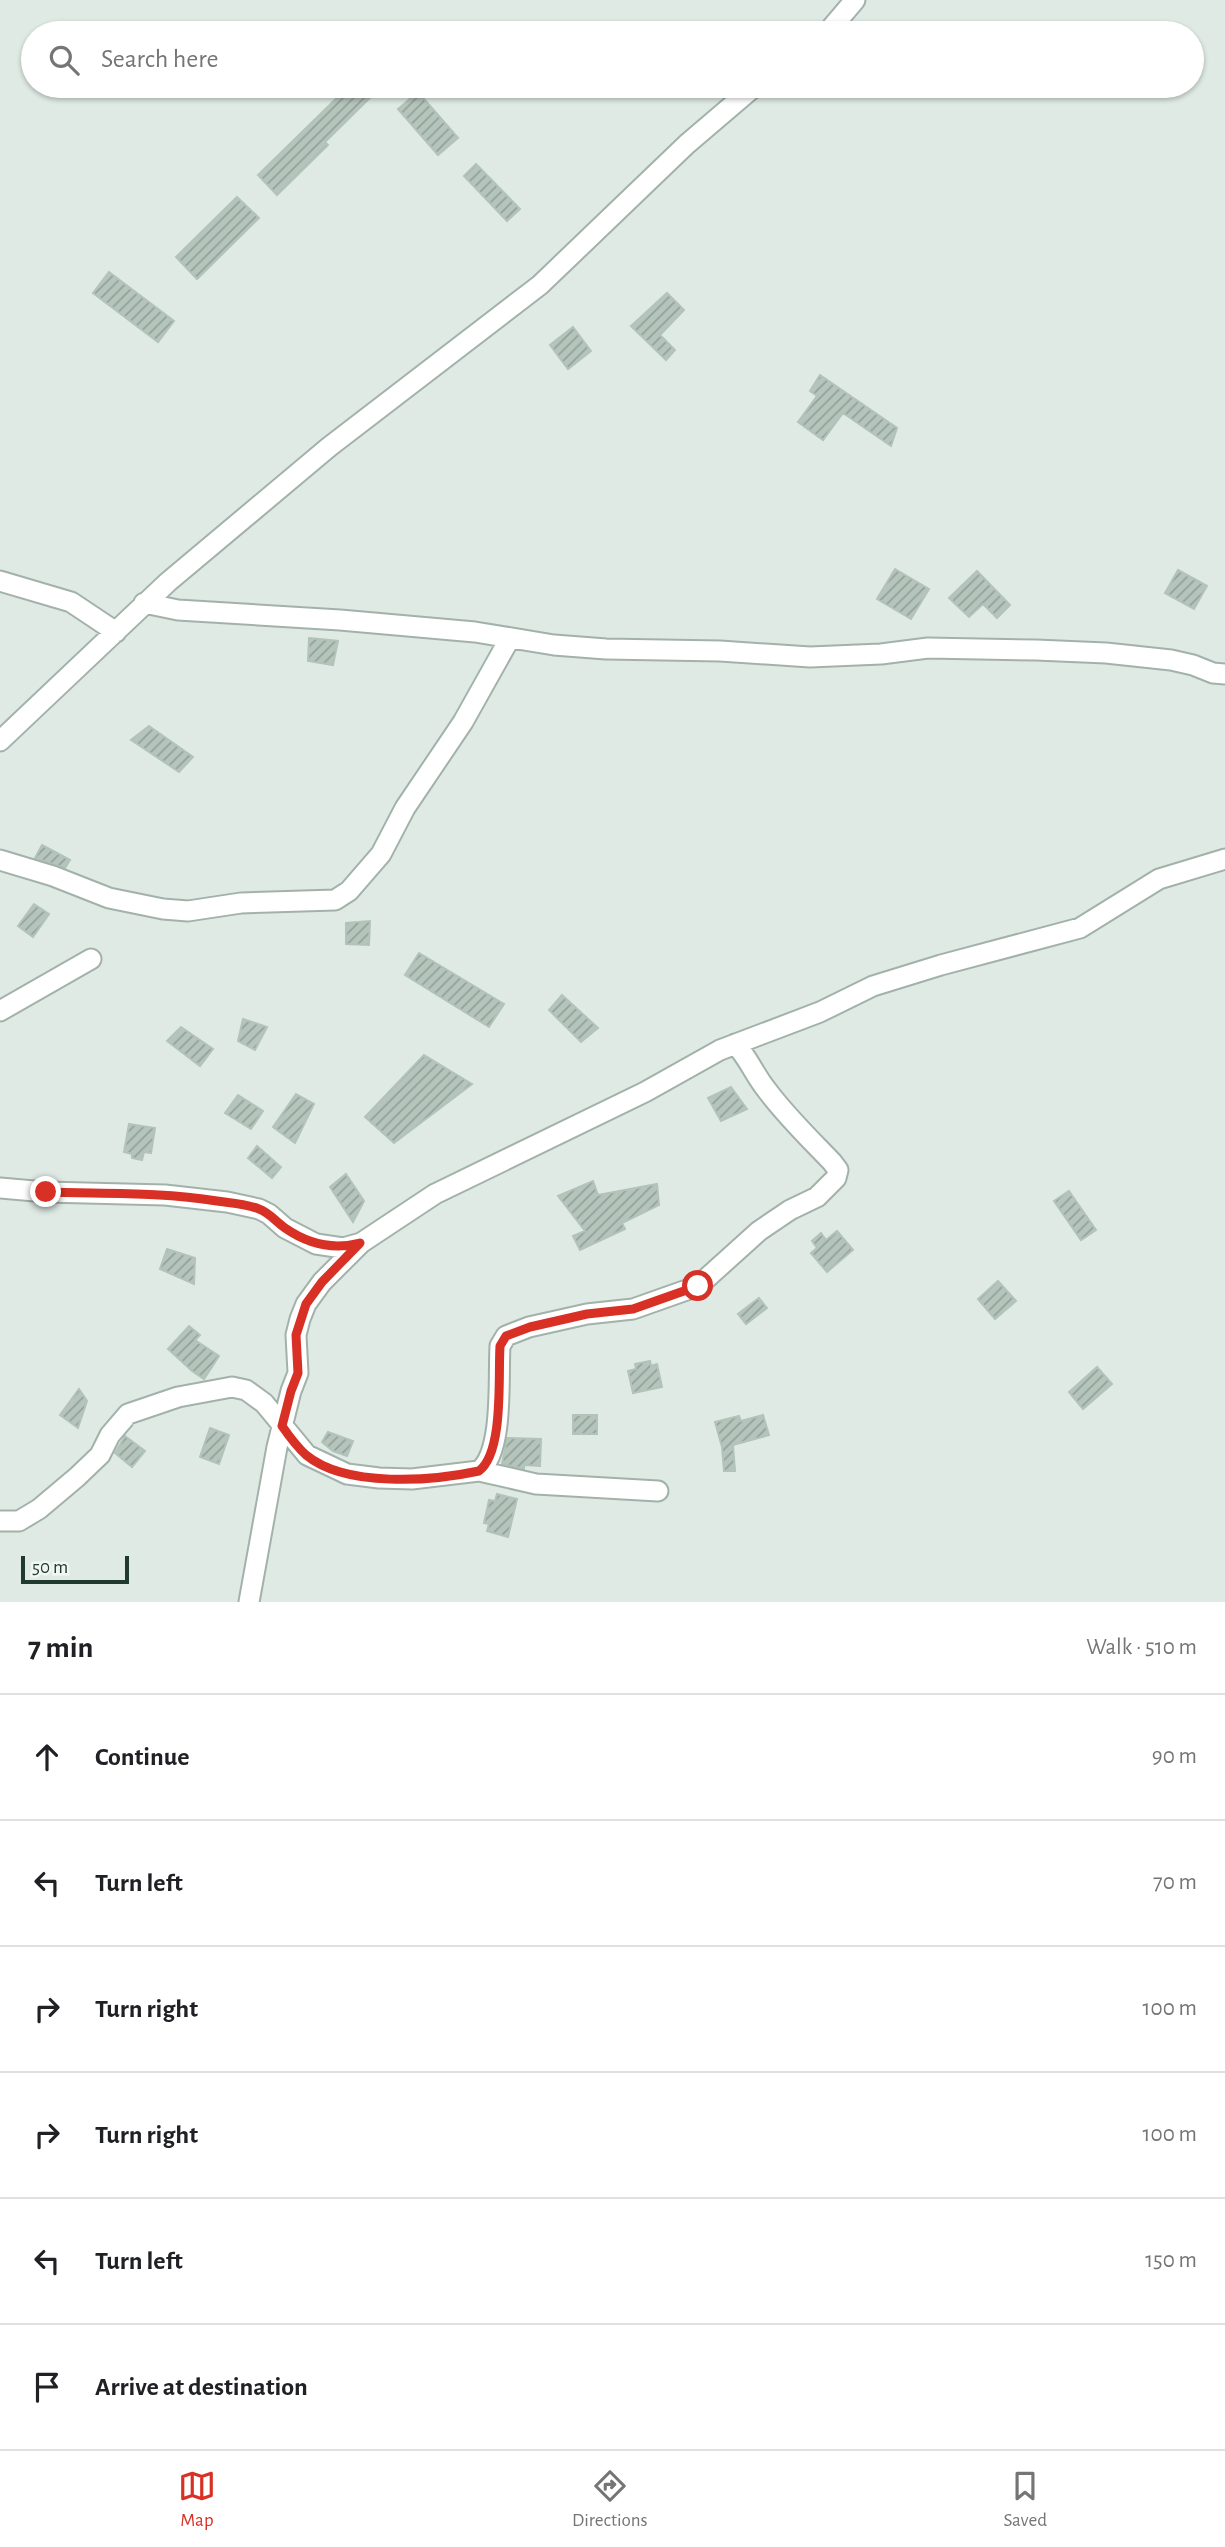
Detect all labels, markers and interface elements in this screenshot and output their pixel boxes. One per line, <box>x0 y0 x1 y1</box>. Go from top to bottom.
search box <box>21 21 1204 98</box>
icon: search <box>45 41 83 79</box>
text: Search here <box>101 46 219 72</box>
route end <box>30 1176 61 1207</box>
route start <box>682 1270 713 1301</box>
scale bar <box>21 1553 130 1585</box>
text: 50 m <box>32 1558 68 1577</box>
text: 7 min <box>28 1633 93 1663</box>
text: Walk · 510 m <box>1086 1636 1197 1659</box>
icon: ahead <box>28 1738 66 1776</box>
text: Continue <box>95 1744 190 1770</box>
text: 90 m <box>1152 1745 1197 1768</box>
icon: left <box>28 1864 66 1902</box>
text: Turn left <box>95 1870 183 1896</box>
text: 70 m <box>1153 1871 1197 1894</box>
icon: right <box>28 1990 66 2028</box>
text: Turn right <box>95 1996 198 2022</box>
text: 100 m <box>1143 1997 1197 2020</box>
icon: right <box>28 2116 66 2154</box>
text: Turn right <box>95 2122 198 2148</box>
text: 100 m <box>1143 2123 1197 2146</box>
icon: left <box>28 2242 66 2280</box>
text: Turn left <box>95 2248 183 2274</box>
text: 150 m <box>1145 2249 1197 2272</box>
icon: arrive <box>28 2368 66 2406</box>
text: Arrive at destination <box>95 2374 308 2400</box>
tab: Map <box>178 2467 216 2532</box>
tab: Directions <box>572 2467 648 2532</box>
tab: Saved <box>1004 2467 1047 2532</box>

